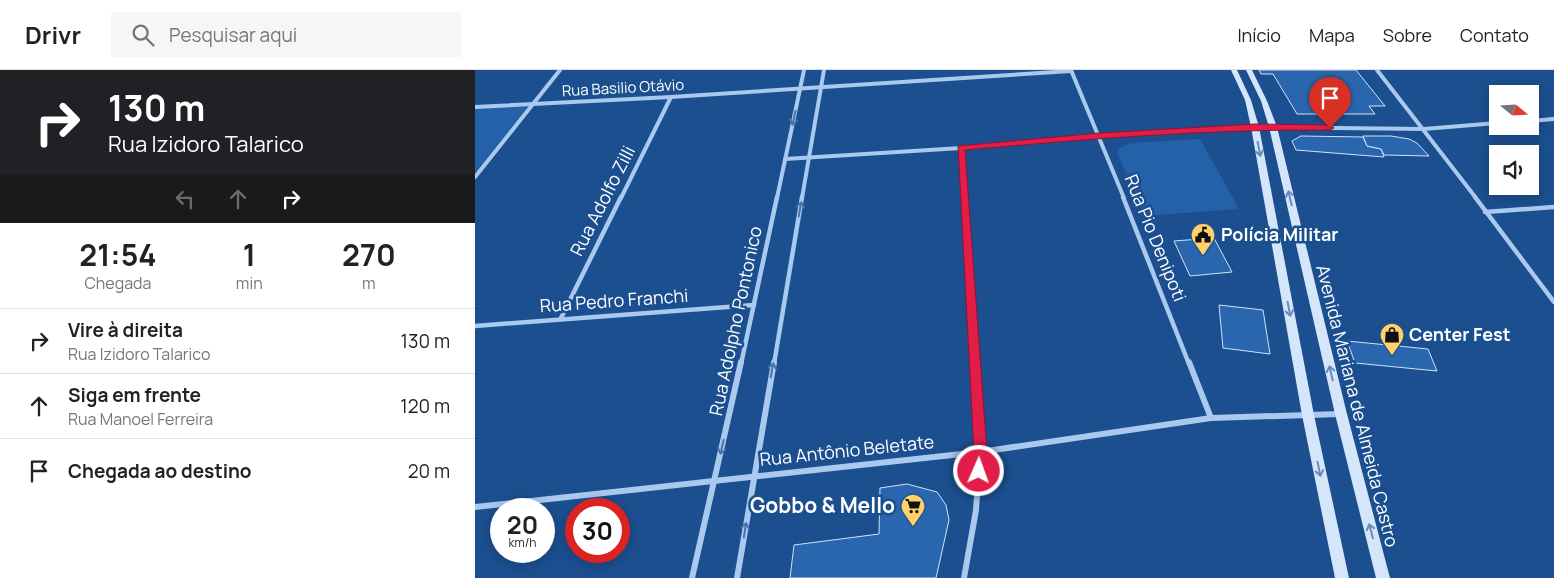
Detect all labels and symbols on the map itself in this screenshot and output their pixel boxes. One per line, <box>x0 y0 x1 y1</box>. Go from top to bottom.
street label: Rua Basilio Otávio <box>561 74 685 101</box>
pin <box>1309 77 1351 128</box>
north arrow <box>1489 85 1539 135</box>
one-way arrow <box>789 109 798 125</box>
street label: Rua Adolfo Zilli <box>564 141 640 260</box>
one-way arrow <box>1255 141 1264 157</box>
street label: Rua Pio Denipoti <box>1120 171 1192 305</box>
one-way arrow <box>1285 191 1294 207</box>
one-way arrow <box>795 202 805 218</box>
public building icon: Polícia Militar <box>1190 222 1216 256</box>
place label: Polícia Militar <box>1221 222 1339 246</box>
street label: Rua Adolpho Pontonico <box>703 224 767 418</box>
street label: Avenida Mariana de Almeida Castro <box>1311 262 1405 549</box>
street label: Rua Pedro Franchi <box>539 283 689 317</box>
one-way arrow <box>1284 301 1294 317</box>
shop icon: Center Fest <box>1379 322 1405 356</box>
place label: Center Fest <box>1409 322 1511 346</box>
one-way arrow <box>768 362 778 378</box>
one-way arrow <box>1326 366 1335 382</box>
street label: Rua Antônio Beletate <box>759 429 935 471</box>
one-way arrow <box>717 439 726 455</box>
position arrow <box>952 444 1004 496</box>
one-way arrow <box>1315 460 1325 476</box>
place label: Gobbo & Mello <box>750 491 895 519</box>
supermarket icon: Gobbo & Mello <box>900 493 926 527</box>
speed limit sign: 30 <box>565 498 630 563</box>
one-way arrow <box>741 522 751 538</box>
one-way arrow <box>1366 523 1375 539</box>

